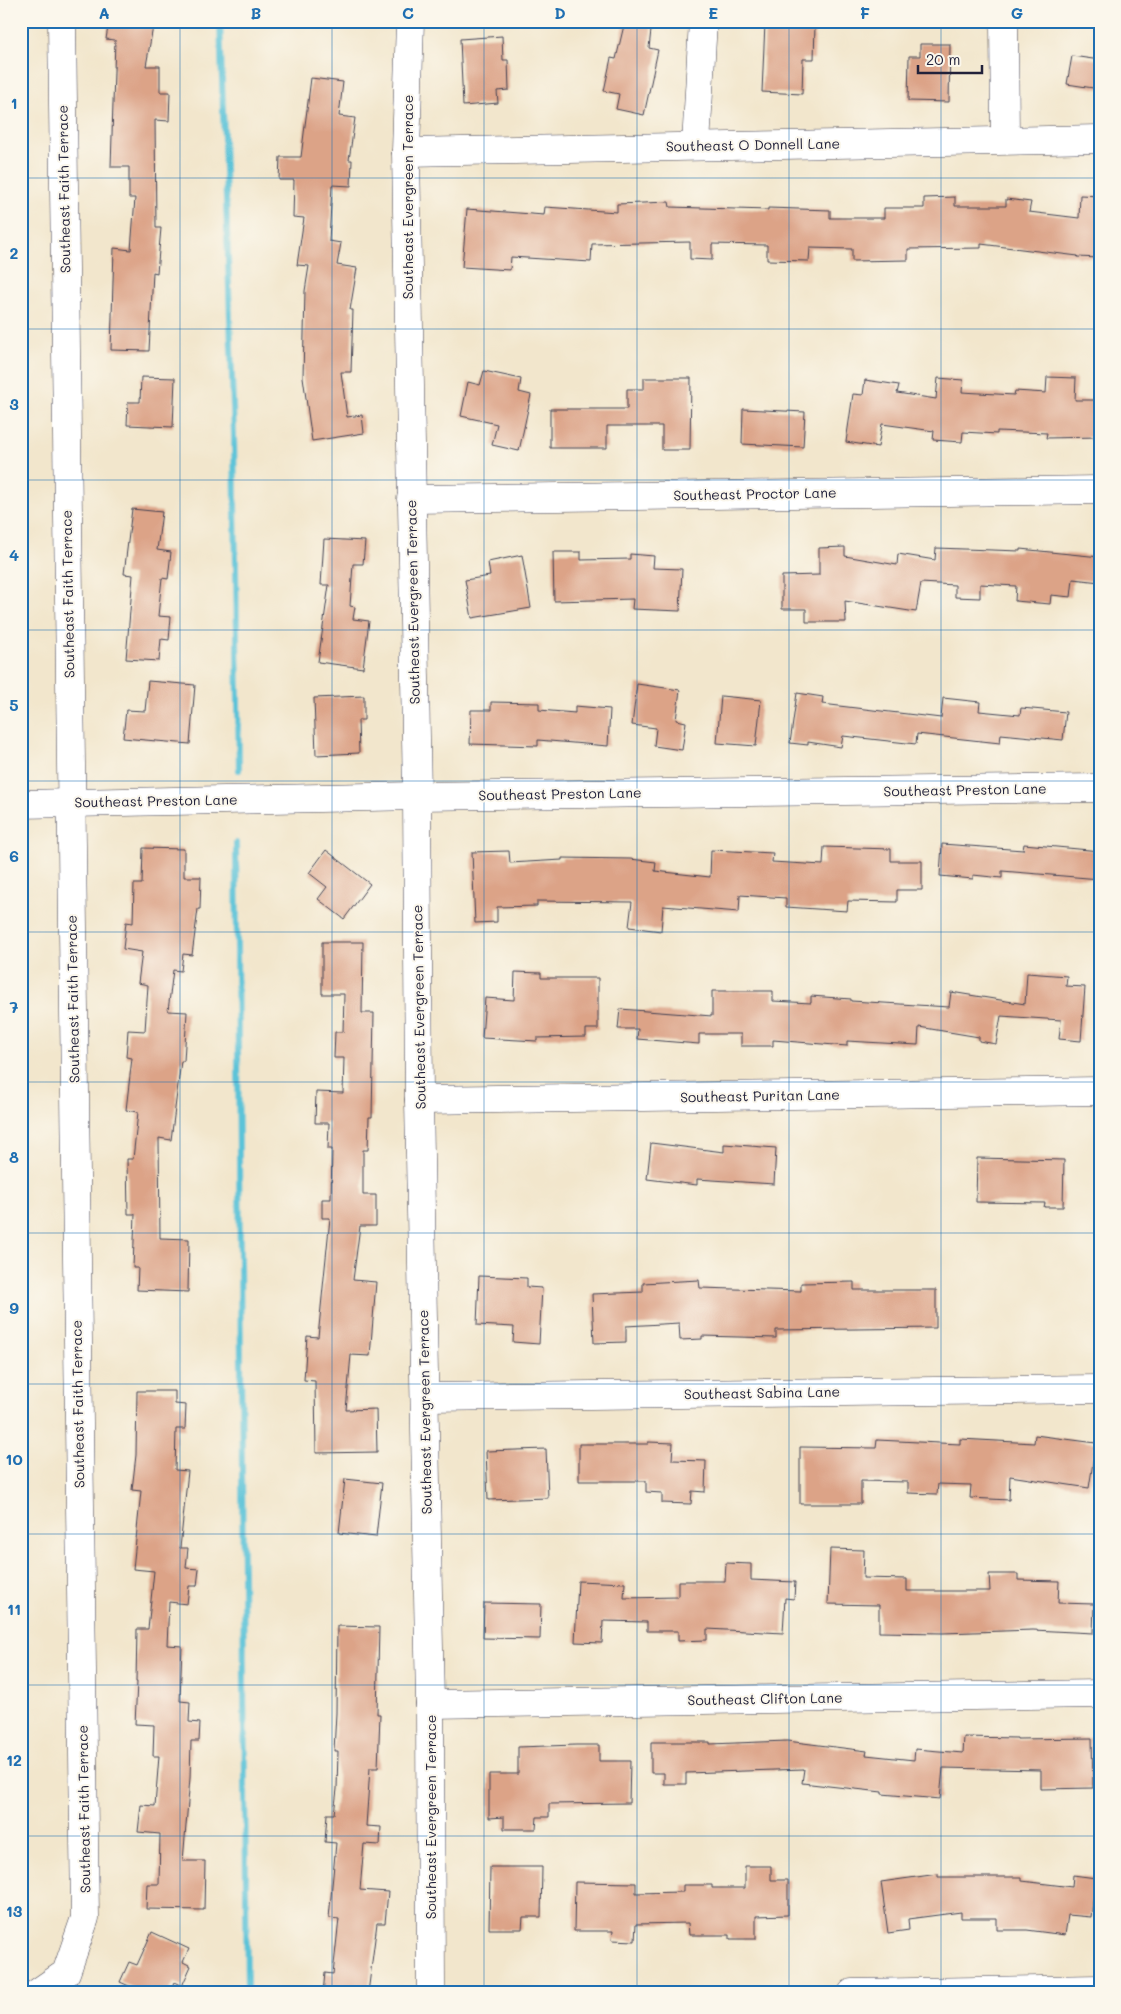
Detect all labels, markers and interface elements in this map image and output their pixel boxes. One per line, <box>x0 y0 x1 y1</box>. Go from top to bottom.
text: A <box>98 2 110 23</box>
text: B <box>251 2 261 23</box>
text: C <box>402 2 414 23</box>
text: D <box>554 2 566 23</box>
text: E <box>708 2 718 23</box>
text: F <box>860 2 870 23</box>
text: G <box>1011 2 1023 23</box>
scale bar <box>918 42 982 74</box>
text: 20 m <box>926 49 960 69</box>
text: 1 <box>10 92 18 113</box>
street label: Southeast Evergreen Terrace <box>398 95 417 299</box>
street label: Southeast Faith Terrace <box>53 105 74 273</box>
street label: Southeast O Donnell Lane <box>666 133 840 156</box>
text: 2 <box>10 242 19 263</box>
text: 3 <box>9 393 19 414</box>
street label: Southeast Proctor Lane <box>673 483 837 504</box>
street label: Southeast Evergreen Terrace <box>401 499 424 705</box>
street label: Southeast Faith Terrace <box>57 510 78 678</box>
text: 4 <box>9 544 19 565</box>
text: 5 <box>9 694 19 715</box>
street label: Southeast Preston Lane <box>883 779 1047 800</box>
street label: Southeast Preston Lane <box>478 783 642 804</box>
street label: Southeast Preston Lane <box>74 790 238 811</box>
text: 6 <box>9 845 19 866</box>
street label: Southeast Evergreen Terrace <box>407 904 430 1110</box>
street label: Southeast Faith Terrace <box>62 915 83 1083</box>
text: 7 <box>10 996 19 1017</box>
street label: Southeast Puritan Lane <box>680 1085 840 1106</box>
text: 8 <box>9 1146 19 1167</box>
text: 9 <box>9 1297 19 1318</box>
street label: Southeast Evergreen Terrace <box>413 1309 436 1515</box>
street label: Southeast Faith Terrace <box>67 1320 88 1488</box>
street label: Southeast Sabina Lane <box>684 1382 840 1403</box>
text: 10 <box>5 1448 23 1469</box>
text: 11 <box>7 1598 21 1619</box>
street label: Southeast Clifton Lane <box>687 1688 843 1709</box>
street label: Southeast Evergreen Terrace <box>421 1715 440 1919</box>
street label: Southeast Faith Terrace <box>73 1725 94 1893</box>
text: 12 <box>6 1749 22 1770</box>
text: 13 <box>6 1900 23 1921</box>

